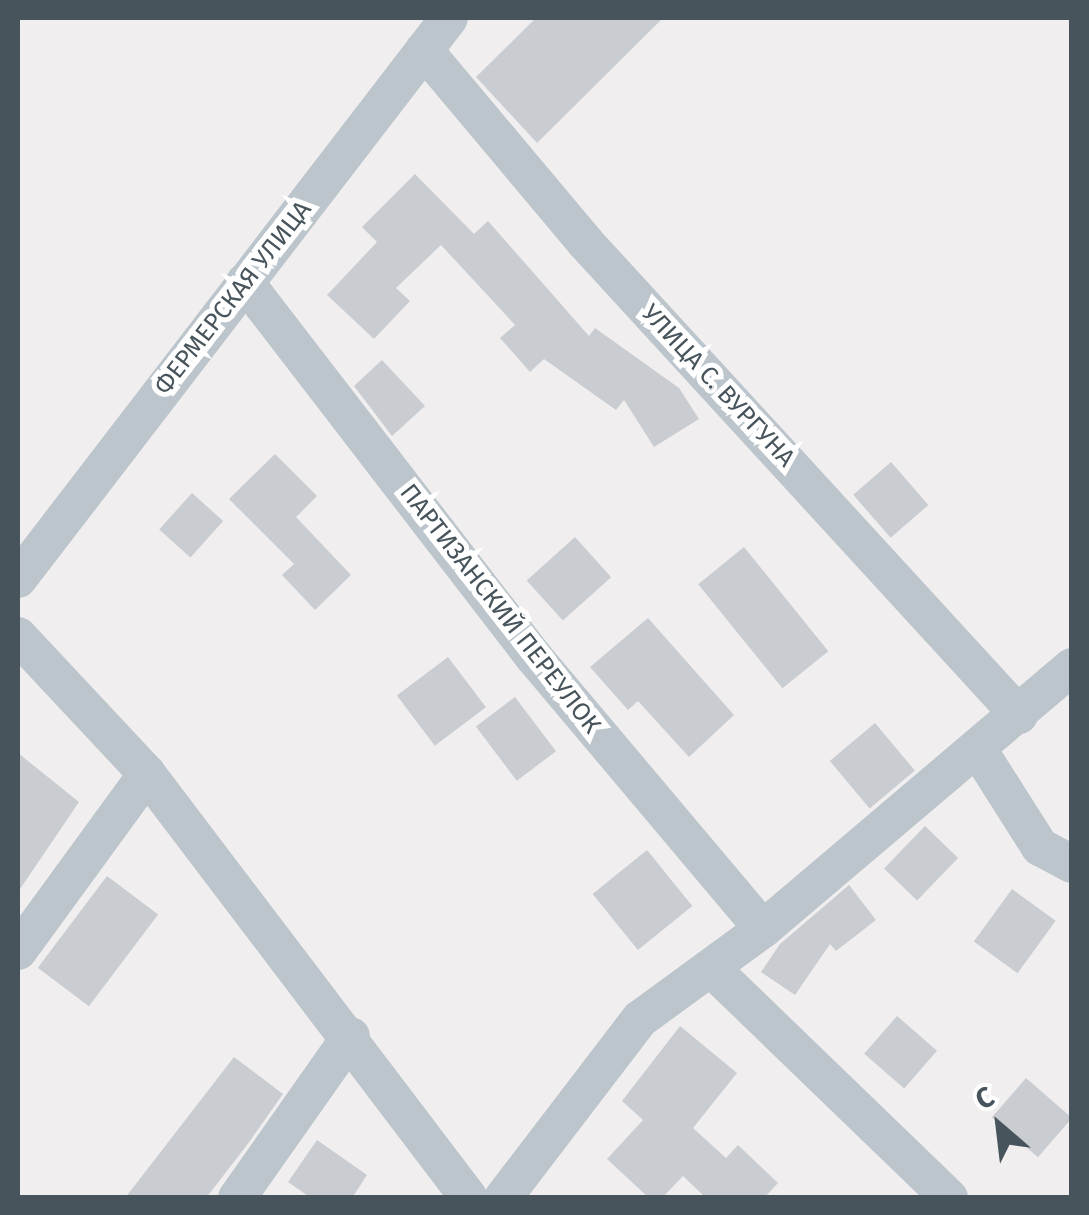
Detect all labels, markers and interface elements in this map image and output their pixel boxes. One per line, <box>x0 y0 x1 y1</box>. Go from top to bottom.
street label: ФЕРМЕРСКАЯ УЛИЦА <box>148 195 318 401</box>
street label: УЛИЦА С. ВУРГУНА <box>635 299 801 473</box>
street label: ПАРТИЗАНСКИЙ ПЕРЕУЛОК <box>393 478 607 740</box>
north arrow <box>949 1075 1049 1175</box>
text: С <box>970 1080 1000 1116</box>

